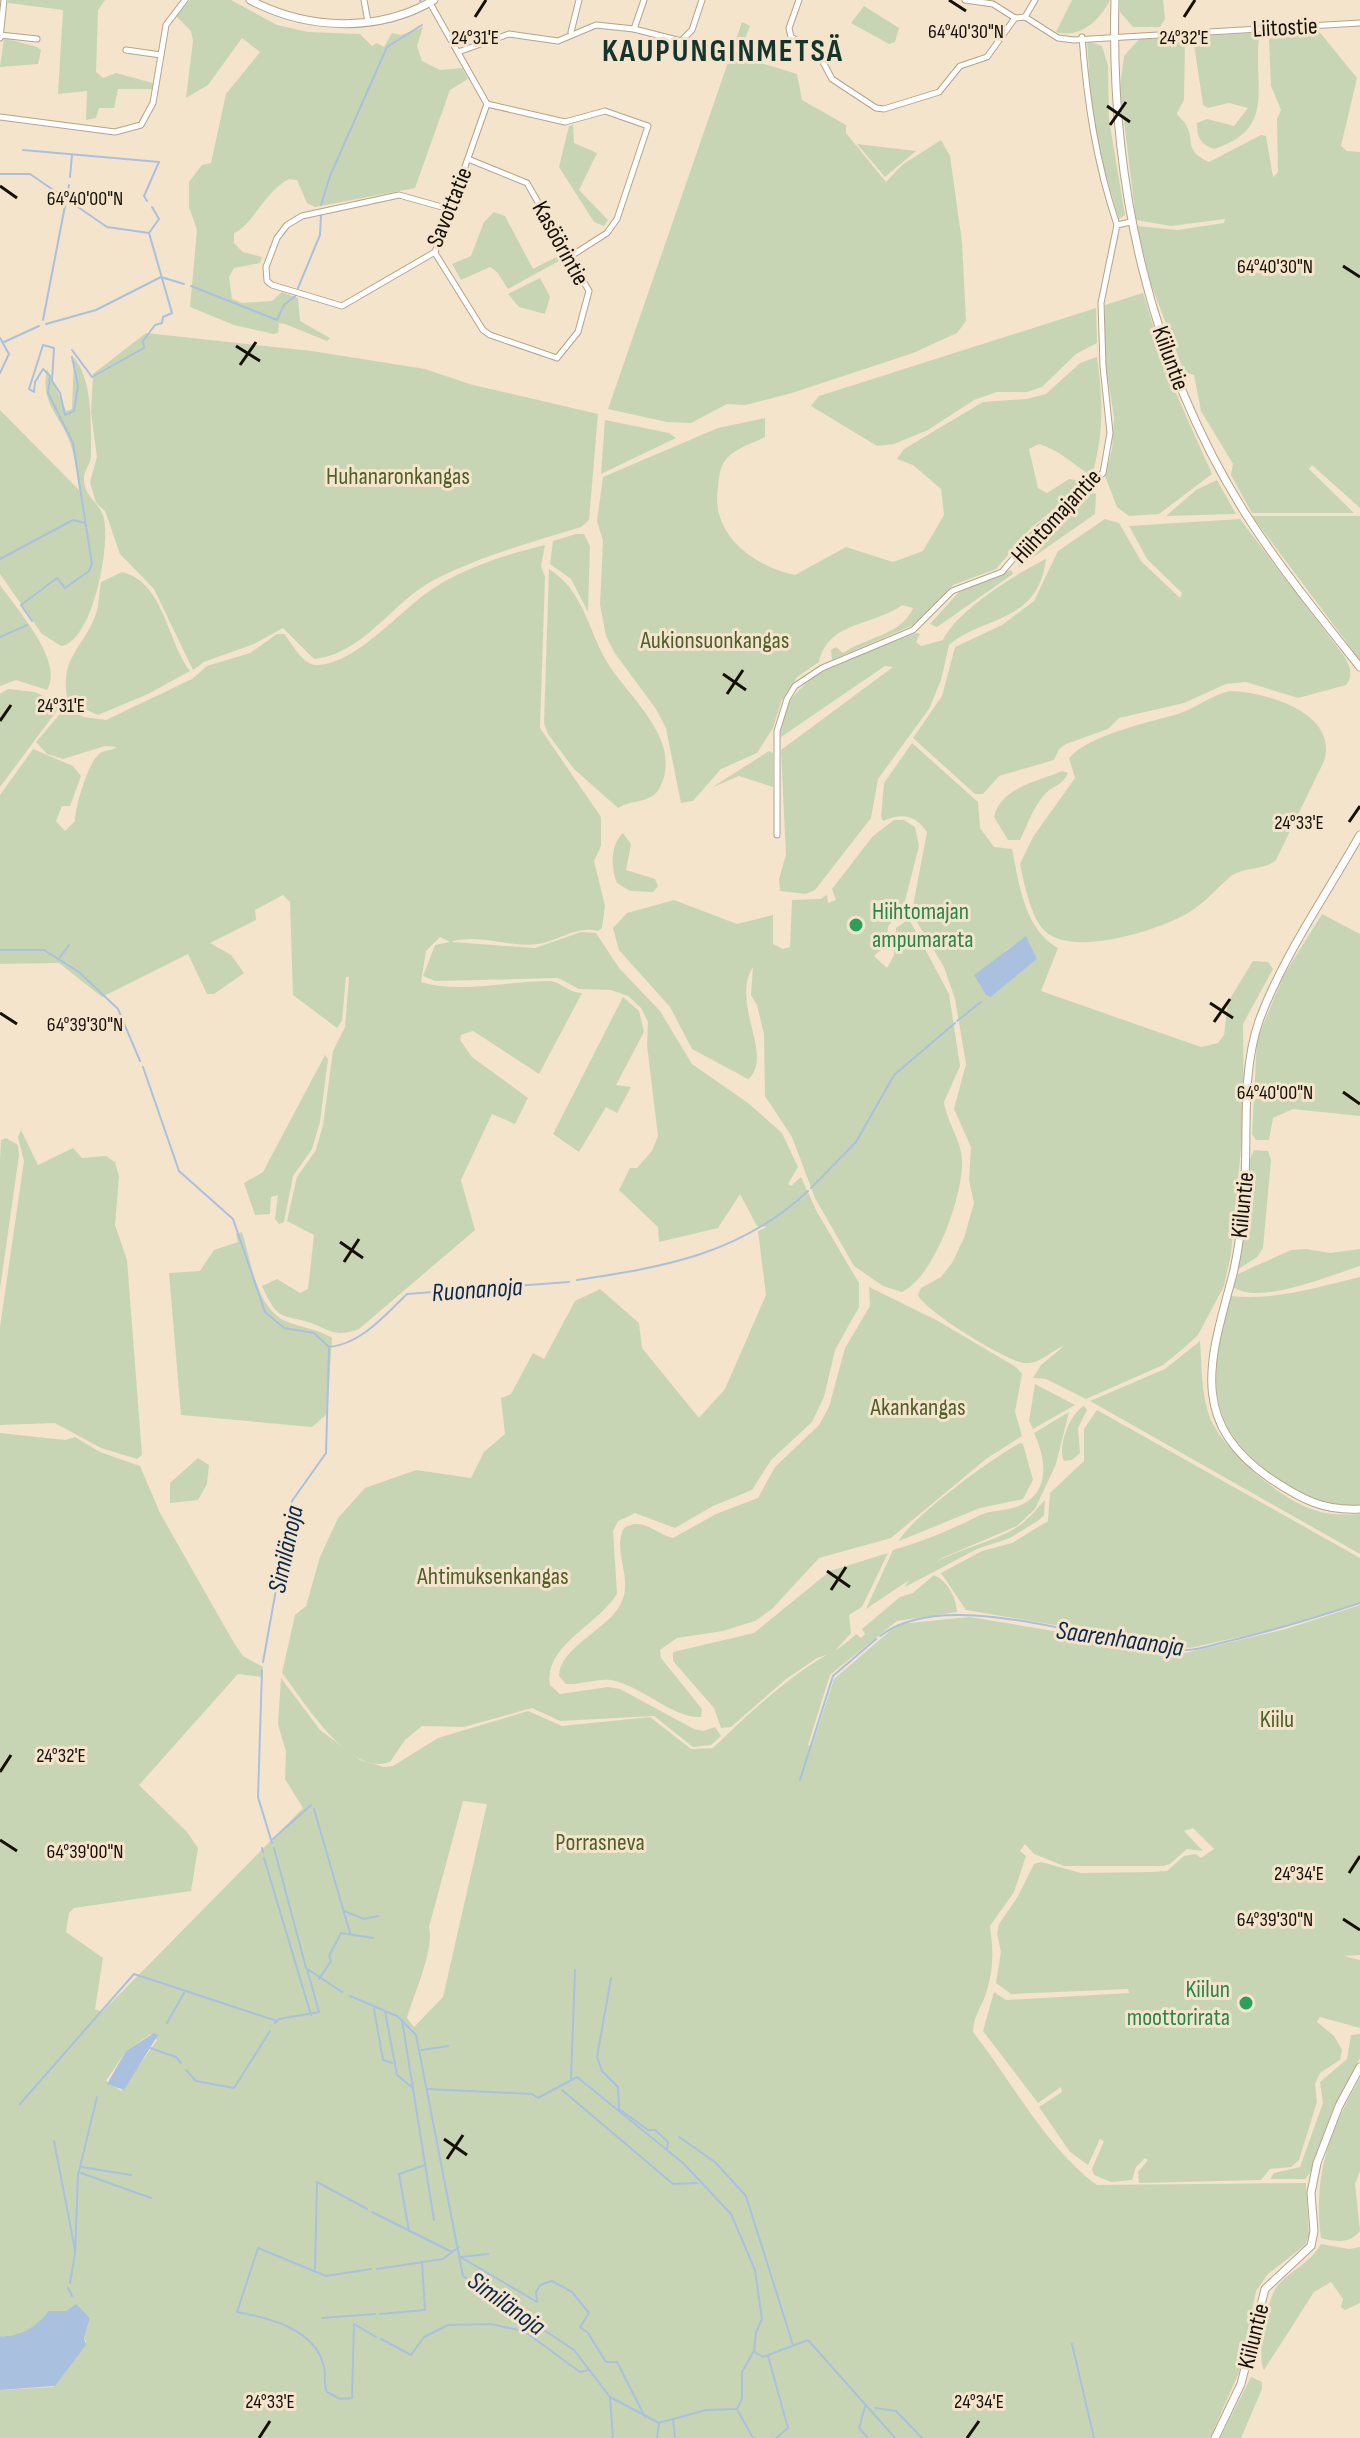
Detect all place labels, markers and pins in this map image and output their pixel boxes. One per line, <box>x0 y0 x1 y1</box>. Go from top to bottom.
place label: Hiihtomajan ampumarata <box>872 897 973 954</box>
marker: Hiihtomajan ampumarata <box>847 916 865 934</box>
place label: Kiilun moottorirata <box>1127 1975 1230 2032</box>
marker: Kiilun moottorirata <box>1237 1994 1255 2012</box>

